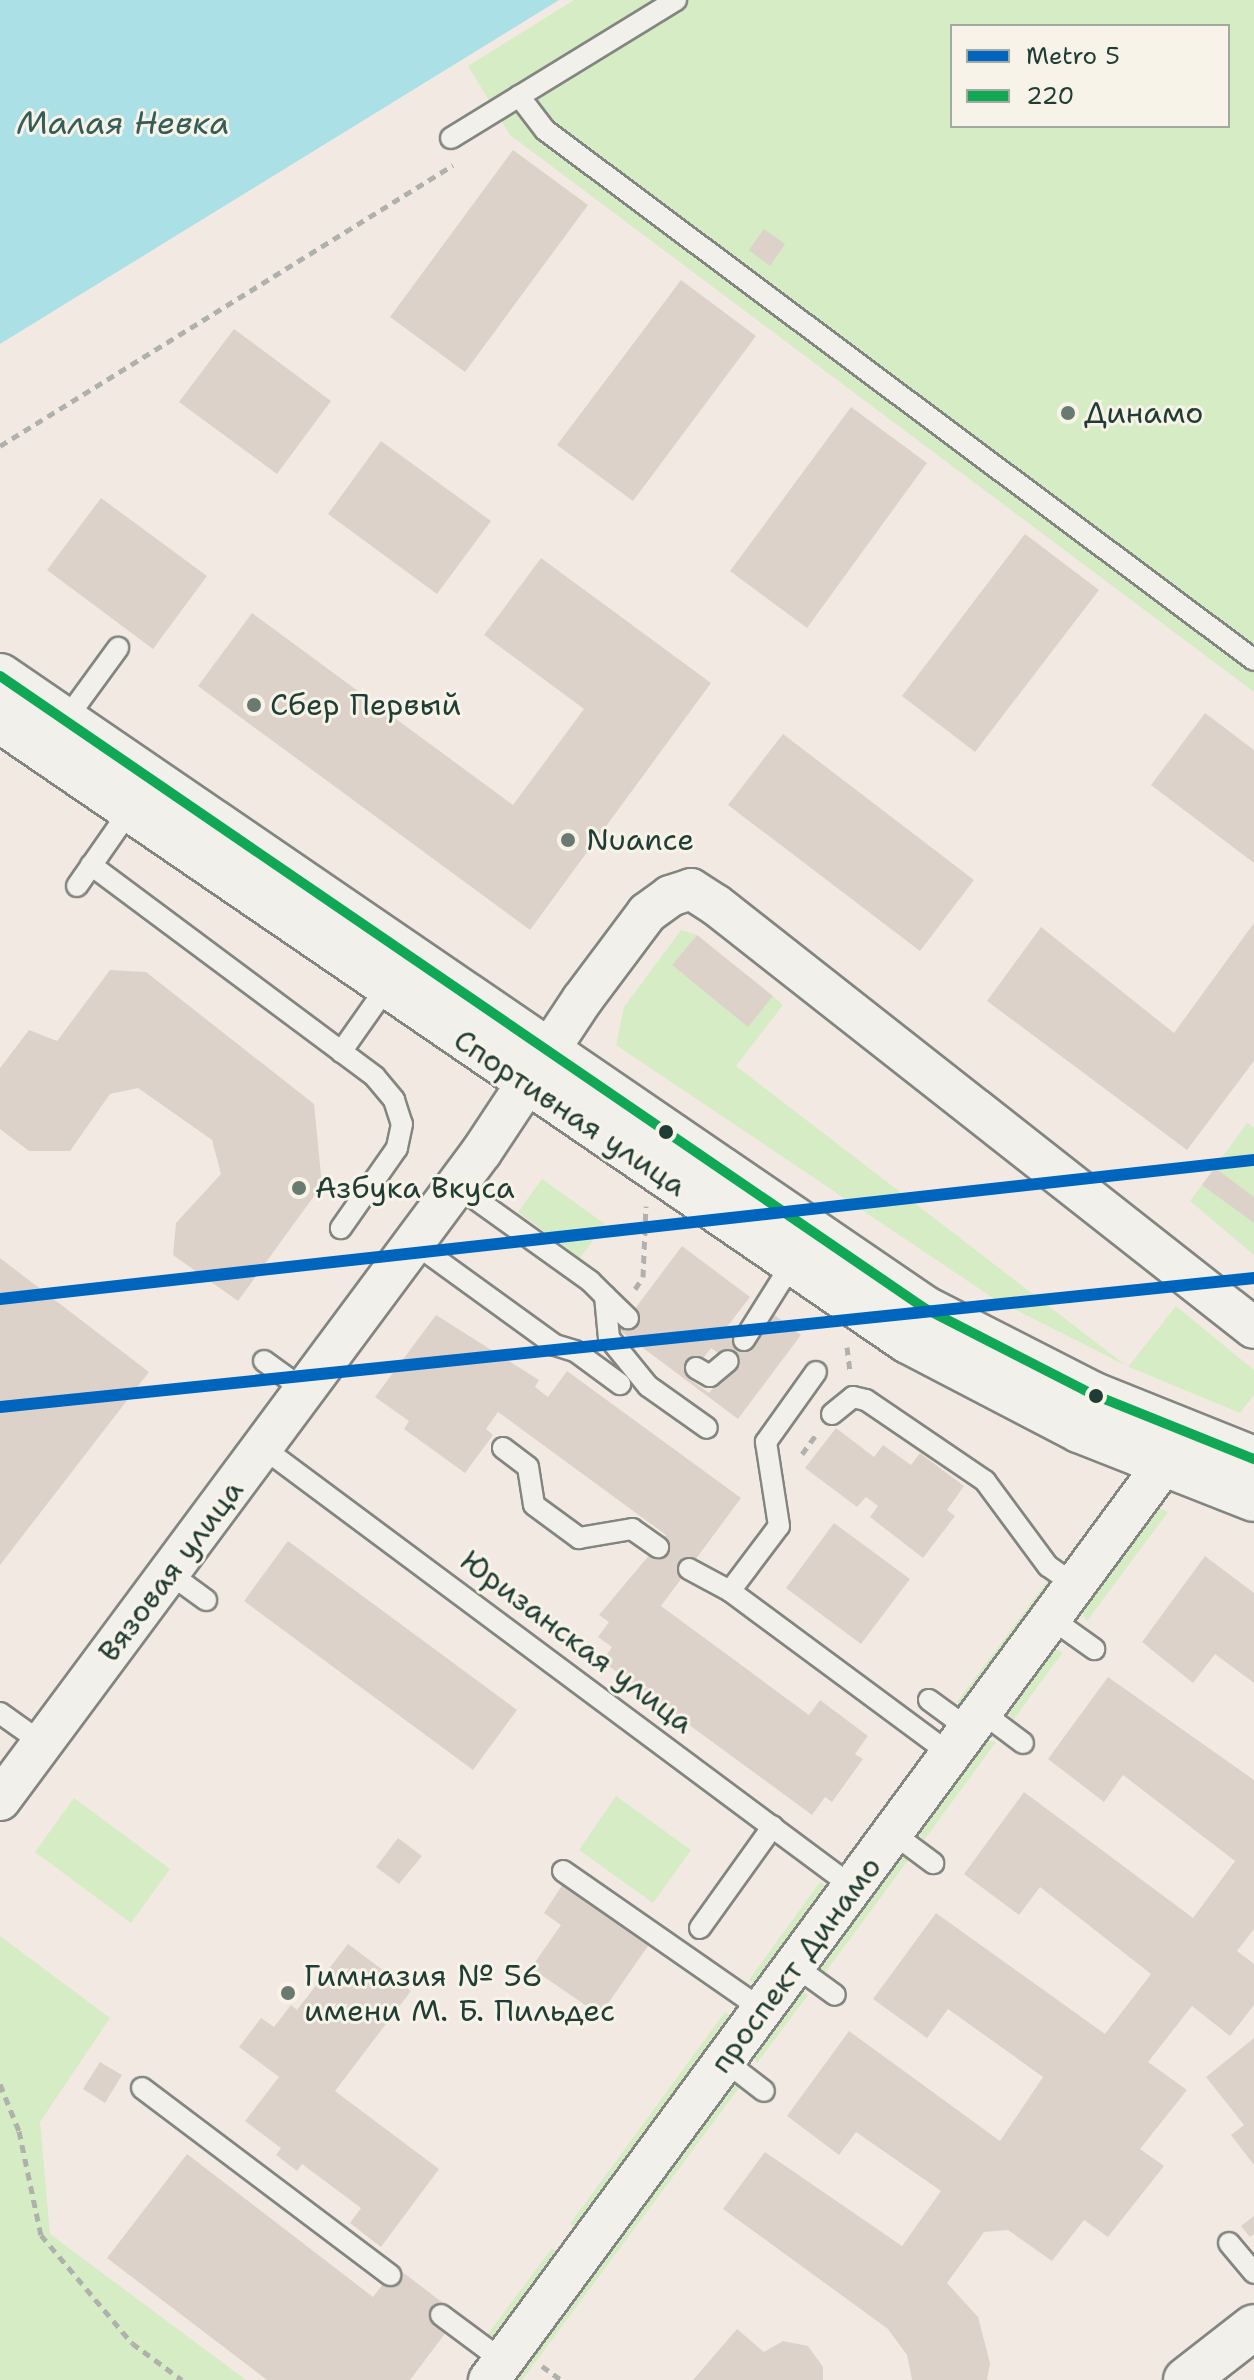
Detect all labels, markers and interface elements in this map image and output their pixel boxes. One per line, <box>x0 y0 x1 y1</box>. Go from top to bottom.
legend <box>950 24 1230 128</box>
text: Metro 5 <box>1026 40 1120 72</box>
text: 220 <box>1026 80 1074 112</box>
water label: Малая Невка <box>17 104 229 142</box>
place label: Динамо <box>1084 395 1203 431</box>
marker: Динамо <box>1059 404 1077 422</box>
place label: Сбер Первый <box>270 687 461 723</box>
marker: Сбер Первый <box>245 696 263 714</box>
place label: Nuance <box>586 822 694 858</box>
marker: Nuance <box>557 829 579 851</box>
street label: Спортивная улица <box>447 1022 693 1204</box>
unlabelled marker <box>658 1124 674 1140</box>
place label: Азбука Вкуса <box>315 1170 515 1206</box>
marker: Азбука Вкуса <box>290 1179 308 1197</box>
unlabelled marker <box>1088 1388 1104 1404</box>
street label: Вязовая улица <box>91 1473 251 1669</box>
street label: Юризанская улица <box>454 1543 700 1741</box>
street label: проспект Динамо <box>703 1850 889 2080</box>
place label: Гимназия № 56 имени М. Б. Пильдес <box>304 1958 615 2028</box>
marker: Гимназия № 56 имени М. Б. Пильдес <box>279 1984 297 2002</box>

